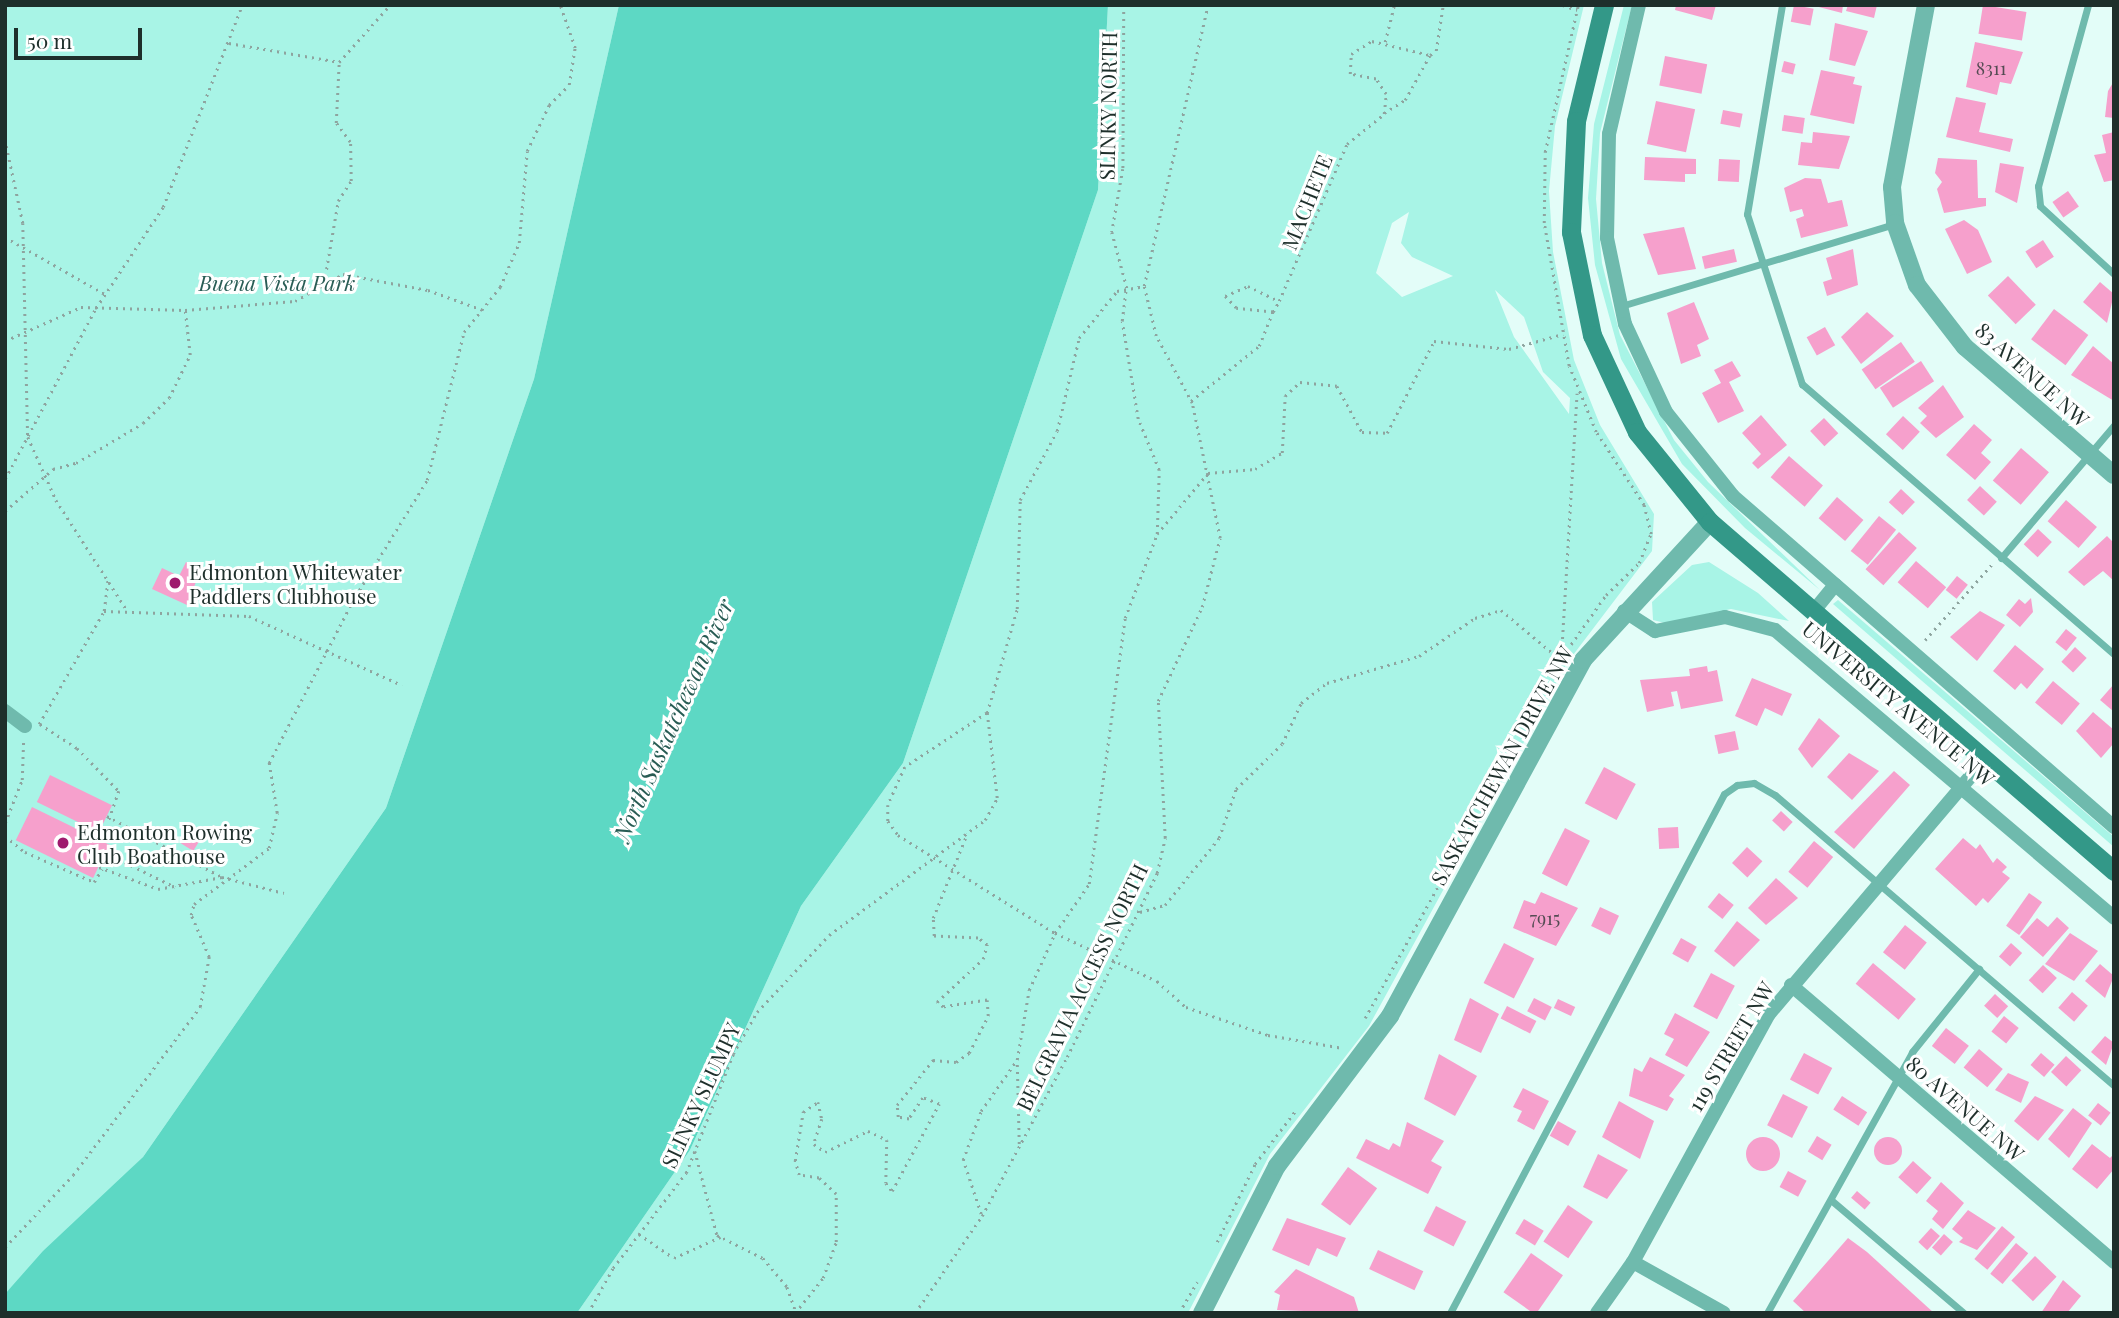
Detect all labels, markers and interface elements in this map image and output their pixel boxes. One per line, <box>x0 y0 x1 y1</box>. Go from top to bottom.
scale bar <box>18 14 145 58</box>
text: 50 m <box>27 26 72 54</box>
street label: SLINKY NORTH <box>1093 31 1121 181</box>
house number: 8311 <box>1976 57 2006 79</box>
street label: MACHETE <box>1276 151 1336 253</box>
park label: Buena Vista Park <box>199 269 355 295</box>
street label: 83 AVENUE NW <box>1971 316 2095 432</box>
place label: Edmonton Whitewater Paddlers Clubhouse <box>189 558 403 608</box>
marker: Edmonton Whitewater Paddlers Clubhouse <box>167 575 183 591</box>
water label: North Saskatchewan River <box>607 595 739 845</box>
street label: UNIVERSITY AVENUE NW <box>1797 615 2001 791</box>
street label: SASKATCHEWAN DRIVE NW <box>1425 641 1577 889</box>
place label: Edmonton Rowing Club Boathouse <box>77 818 252 868</box>
marker: Edmonton Rowing Club Boathouse <box>55 835 71 851</box>
street label: BELGRAVIA ACCESS NORTH <box>1010 859 1152 1115</box>
house number: 7915 <box>1530 907 1560 929</box>
street label: 119 STREET NW <box>1681 976 1779 1116</box>
street label: SLINKY SLUMPY <box>655 1018 745 1172</box>
street label: 80 AVENUE NW <box>1902 1050 2030 1166</box>

